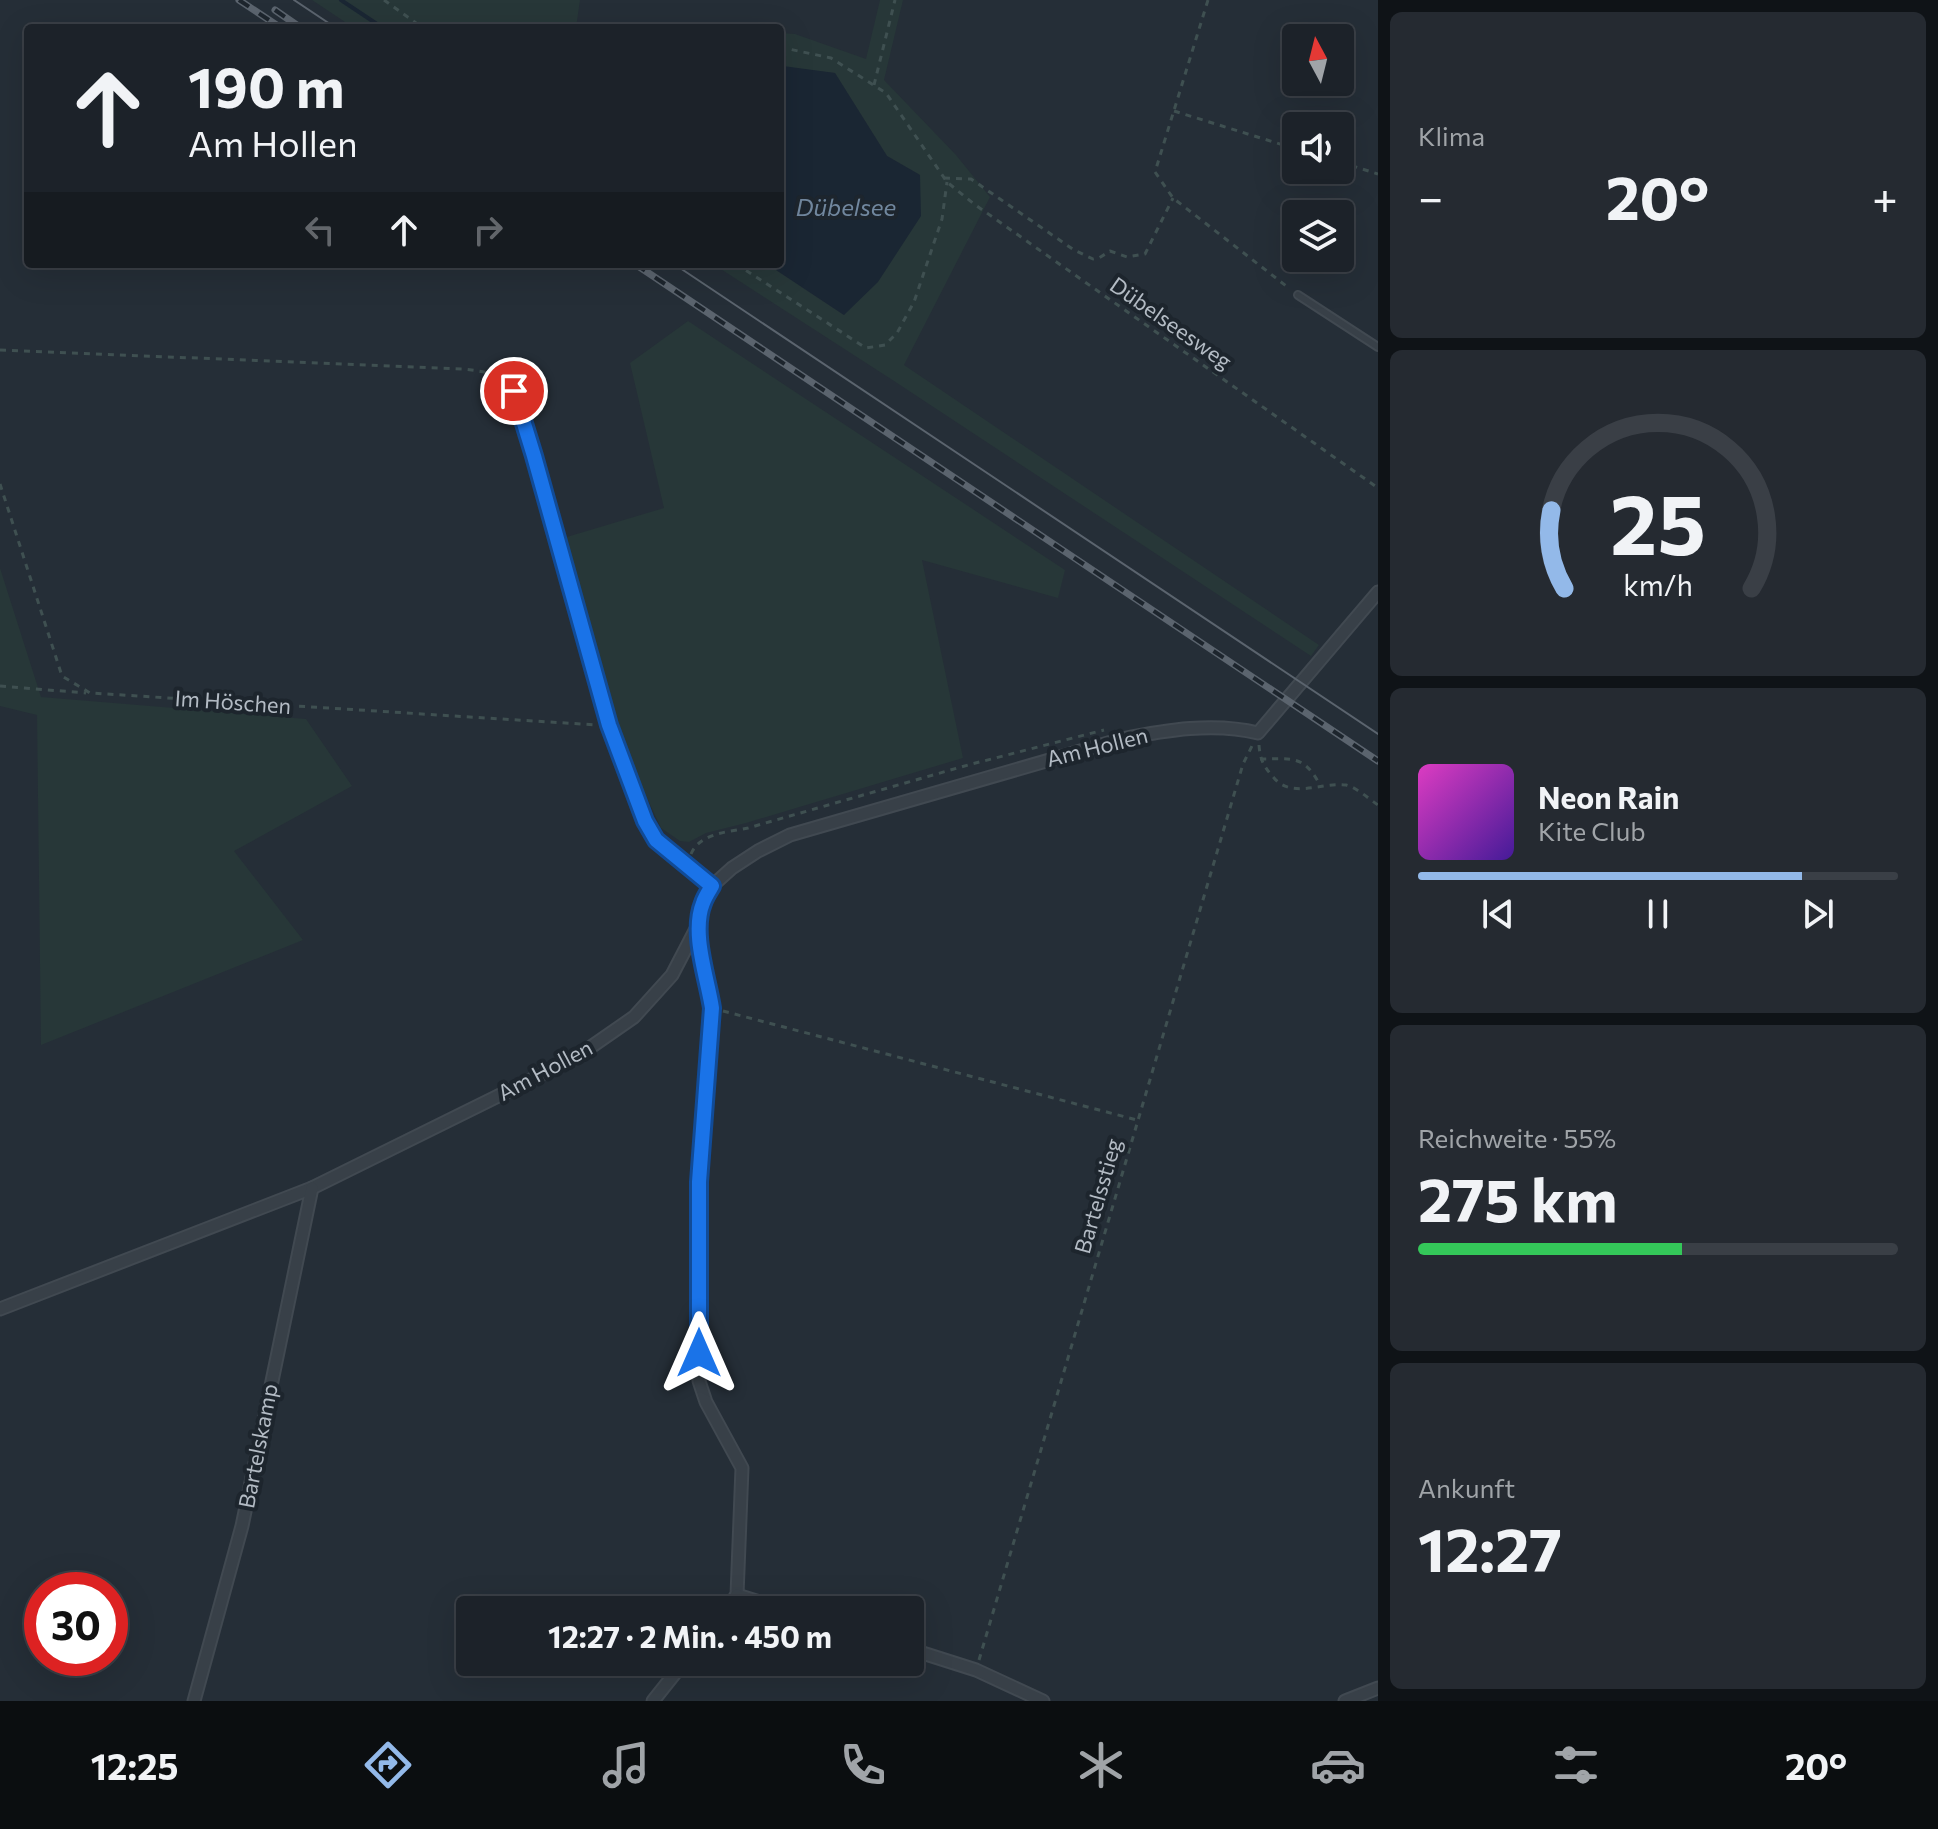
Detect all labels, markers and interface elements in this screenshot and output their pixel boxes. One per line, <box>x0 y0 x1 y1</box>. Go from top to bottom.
north arrow <box>1282 24 1354 96</box>
map controls <box>1282 24 1354 272</box>
text: 190 m <box>188 51 345 120</box>
icon: ahead <box>56 56 160 160</box>
button: sound <box>1282 112 1354 184</box>
text: Am Hollen <box>188 120 358 164</box>
text: Klima <box>1418 120 1485 151</box>
text: 20° <box>1606 159 1709 232</box>
text: − <box>1418 169 1443 223</box>
text: + <box>1872 169 1898 223</box>
water label: Dübelsee <box>796 192 896 221</box>
button: layers <box>1282 200 1354 272</box>
icon: left <box>298 208 342 252</box>
icon: ahead <box>382 208 426 252</box>
icon: right <box>466 208 510 252</box>
street label: Dübelseesweg <box>1105 271 1237 375</box>
pin <box>480 357 548 425</box>
icon: arrive <box>492 369 536 413</box>
text: 25 <box>1610 469 1706 571</box>
text: km/h <box>1623 567 1693 602</box>
street label: Im Höschen <box>174 684 292 719</box>
street label: Am Hollen <box>1043 721 1150 772</box>
text: Neon Rain <box>1538 778 1679 815</box>
text: Kite Club <box>1538 815 1646 846</box>
icon: previous <box>1476 892 1520 936</box>
icon: pause <box>1636 892 1680 936</box>
icon: next <box>1796 892 1840 936</box>
street label: Am Hollen <box>493 1033 597 1106</box>
text: Reichweite · 55% <box>1418 1122 1616 1153</box>
street label: Bartelsstieg <box>1068 1135 1127 1257</box>
text: 275 km <box>1418 1161 1618 1234</box>
position arrow <box>657 1311 741 1395</box>
street label: Bartelskamp <box>232 1381 283 1510</box>
text: Ankunft <box>1418 1472 1515 1503</box>
text: 12:27 <box>1418 1511 1562 1584</box>
speed limit sign: 30 <box>24 1572 128 1676</box>
text: 12:27 · 2 Min. · 450 m <box>548 1617 832 1654</box>
icon: directions <box>360 1737 416 1793</box>
icon: music <box>598 1737 654 1793</box>
icon: phone <box>835 1737 891 1793</box>
icon: climate <box>1073 1737 1129 1793</box>
icon: car <box>1310 1737 1366 1793</box>
icon: filters <box>1548 1737 1604 1793</box>
text: 12:25 <box>91 1743 179 1787</box>
text: 20° <box>1785 1743 1847 1787</box>

